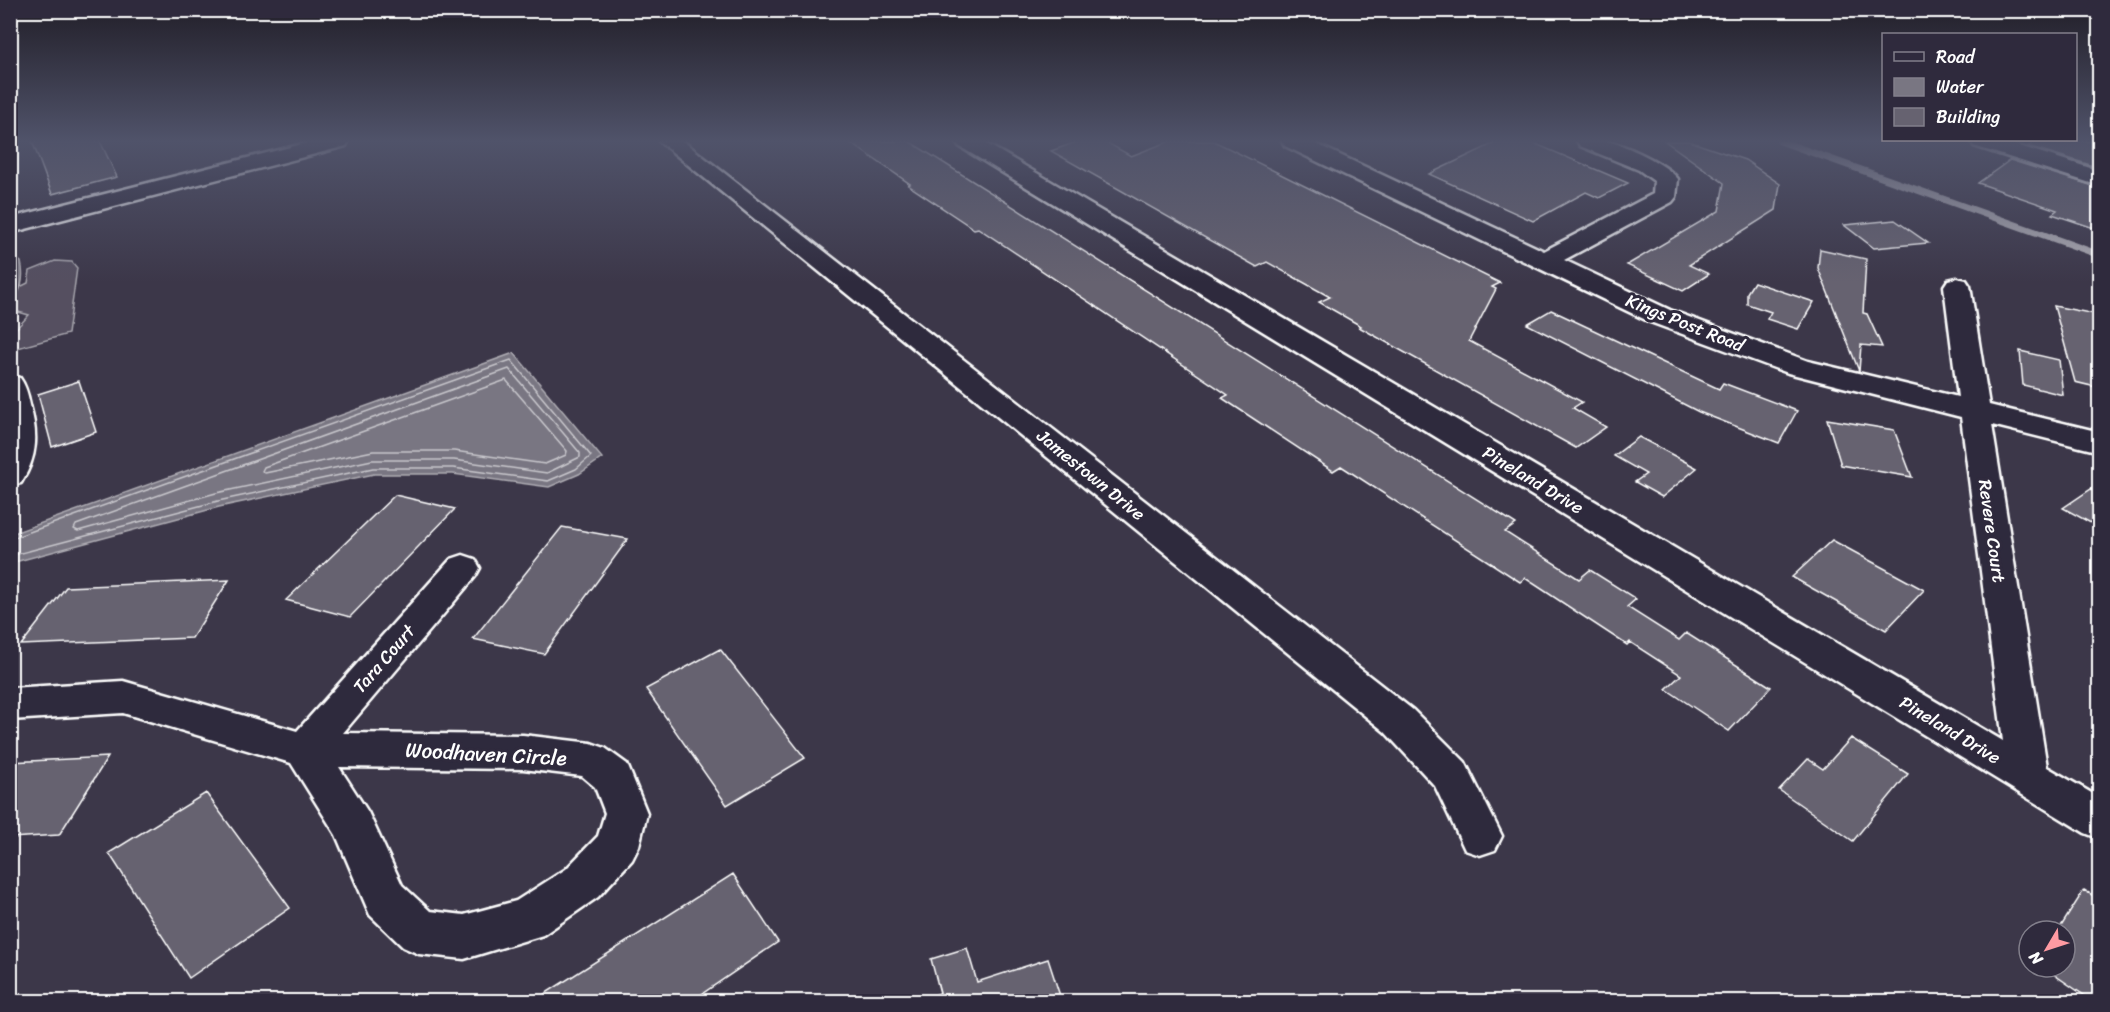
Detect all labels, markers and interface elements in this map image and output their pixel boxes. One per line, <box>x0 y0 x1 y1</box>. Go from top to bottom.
legend <box>1882 33 2077 141</box>
text: Road <box>1936 41 1976 73</box>
text: Water <box>1936 71 1985 103</box>
text: Building <box>1936 101 2000 133</box>
street label: Kings Post Road <box>1621 285 1751 362</box>
street label: Jamestown Drive <box>1029 420 1153 529</box>
street label: Pineland Drive <box>1476 437 1590 523</box>
street label: Revere Court <box>1969 477 2015 585</box>
street label: Tara Court <box>345 617 424 701</box>
street label: Pineland Drive <box>1893 687 2007 773</box>
street label: Woodhaven Circle <box>404 731 568 777</box>
north arrow <box>2017 919 2077 979</box>
text: N <box>2020 944 2051 972</box>

